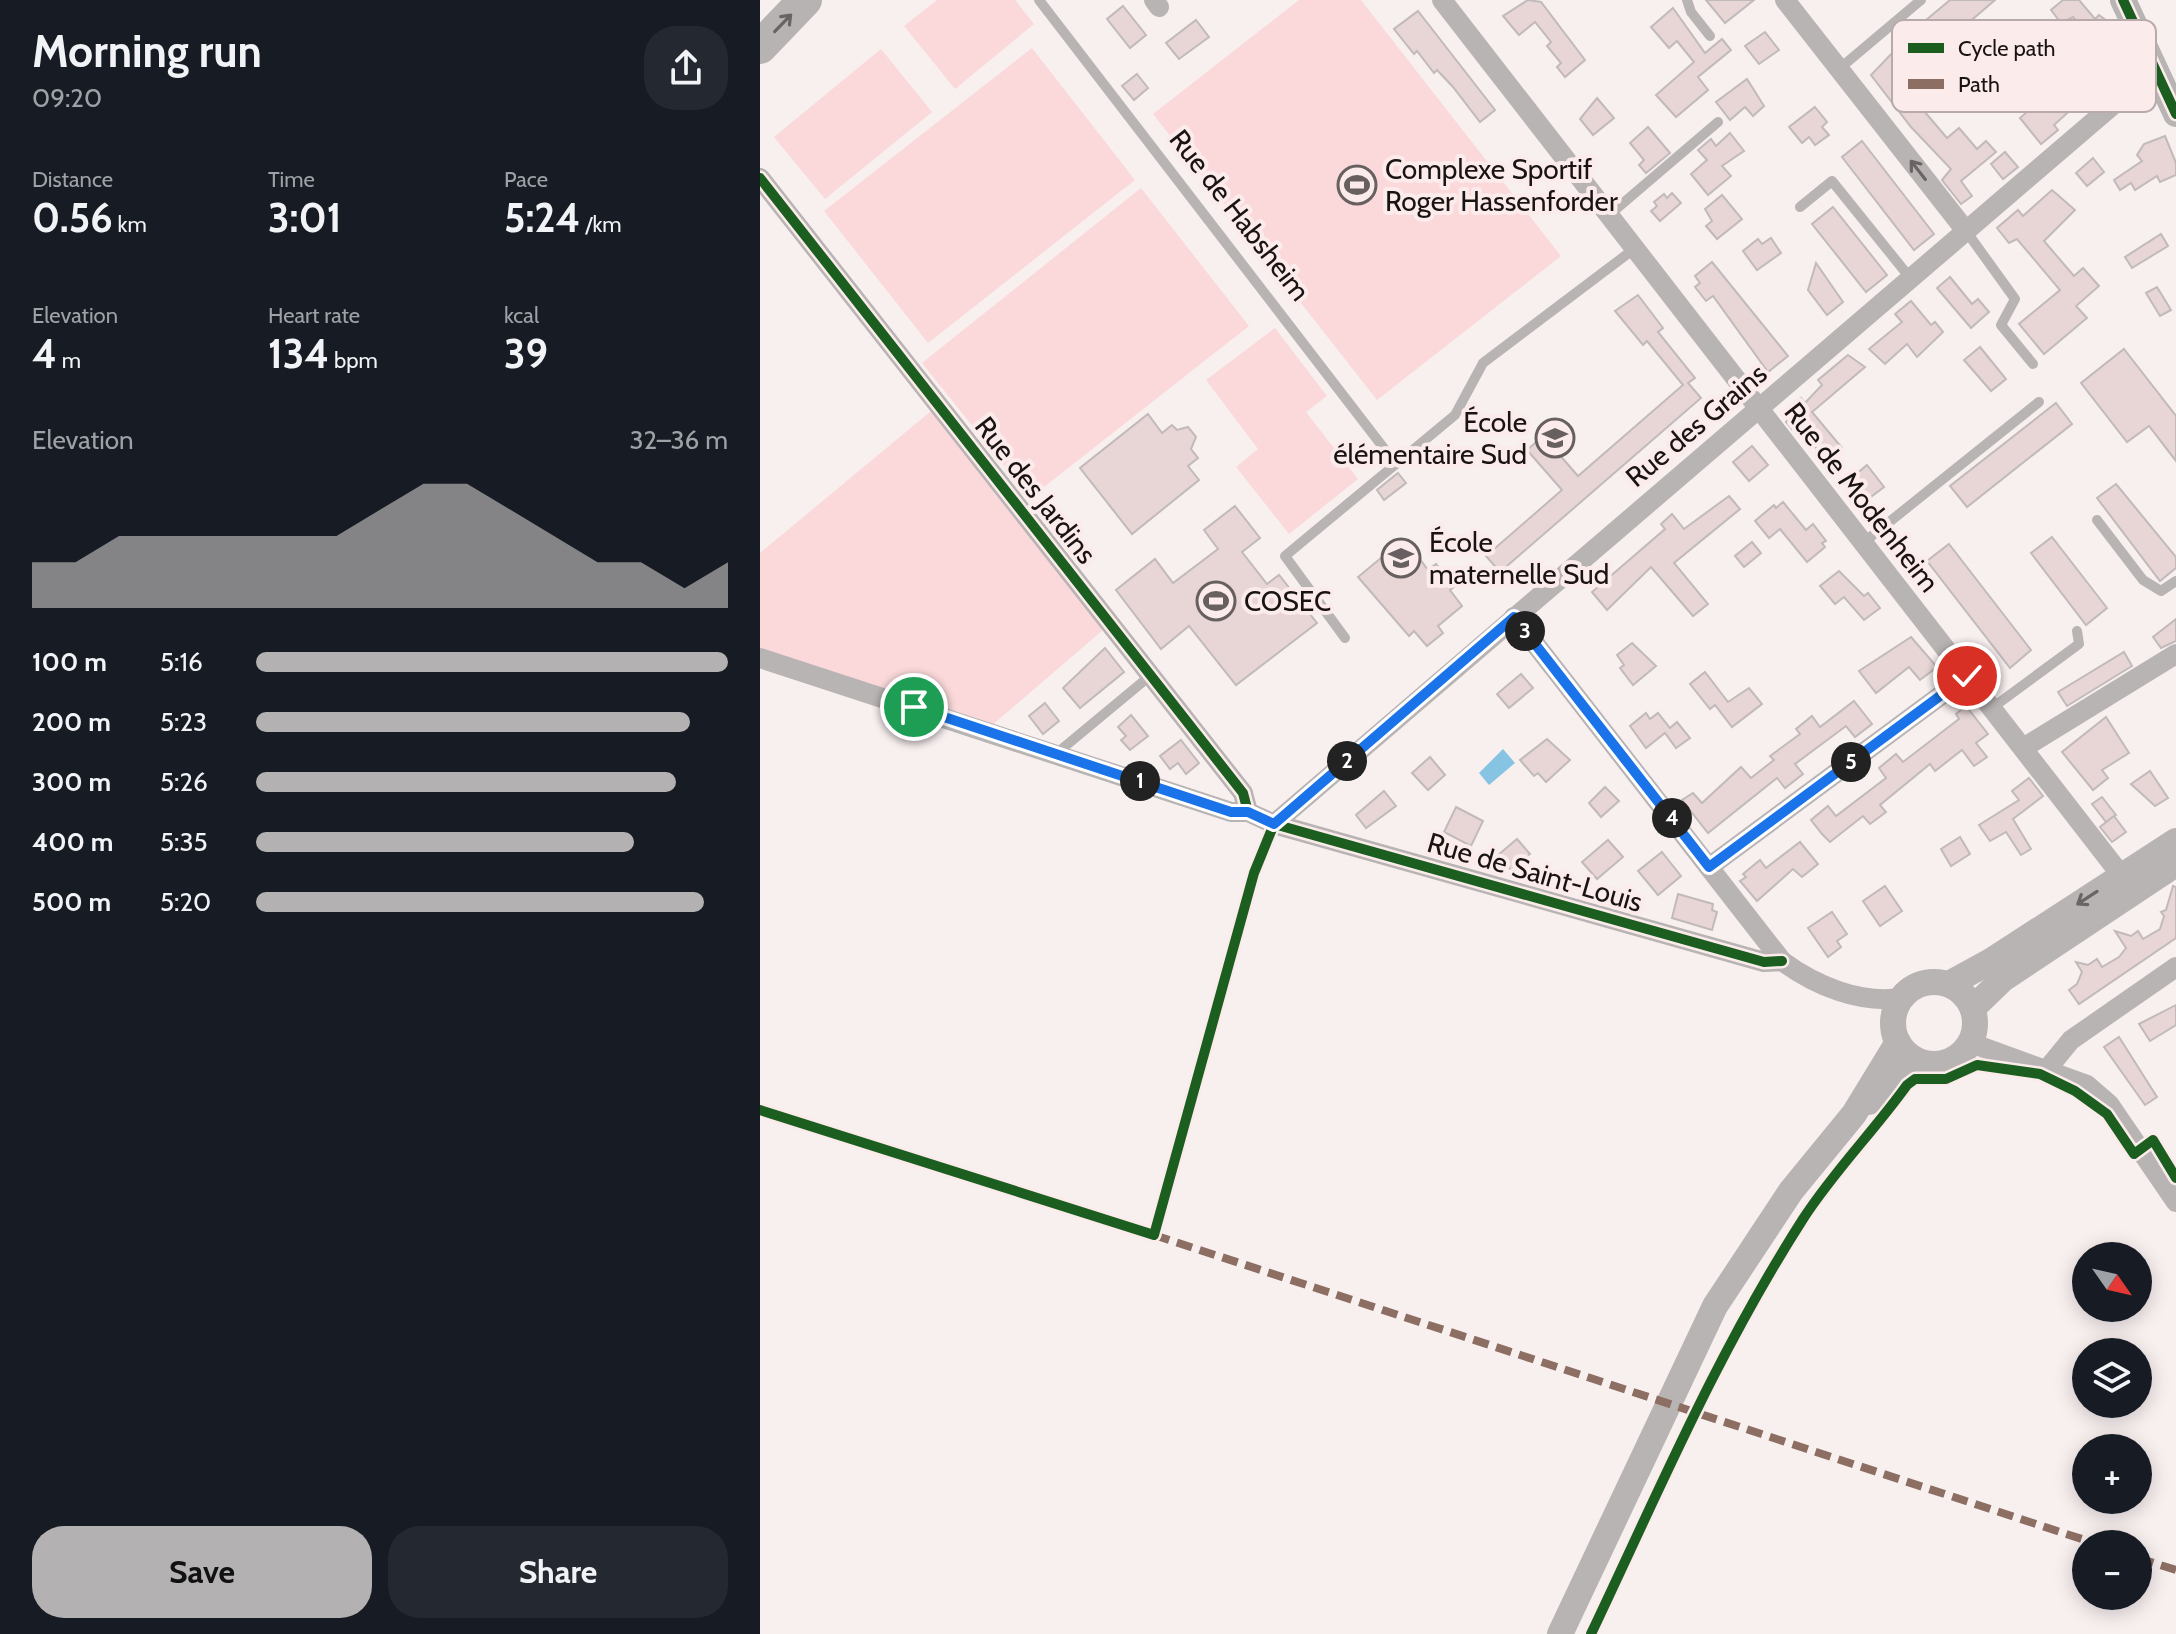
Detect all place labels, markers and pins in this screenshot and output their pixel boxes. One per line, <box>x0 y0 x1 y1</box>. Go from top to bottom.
place label: Complexe Sportif Roger Hassenforder <box>1385 152 1618 218</box>
sports icon: Complexe Sportif Roger Hassenforder <box>1336 164 1378 206</box>
place label: École élémentaire Sud <box>1333 405 1527 471</box>
school or university icon: École élémentaire Sud <box>1534 417 1576 459</box>
place label: École maternelle Sud <box>1429 525 1609 591</box>
school or university icon: École maternelle Sud <box>1380 537 1422 579</box>
sports icon: COSEC <box>1195 580 1237 622</box>
place label: COSEC <box>1244 584 1331 618</box>
pin: 3 <box>1505 611 1545 651</box>
pin <box>1933 642 2001 710</box>
pin <box>880 673 948 741</box>
pin: 2 <box>1327 741 1367 781</box>
pin: 5 <box>1831 742 1871 782</box>
pin: 1 <box>1120 761 1160 801</box>
pin: 4 <box>1652 798 1692 838</box>

